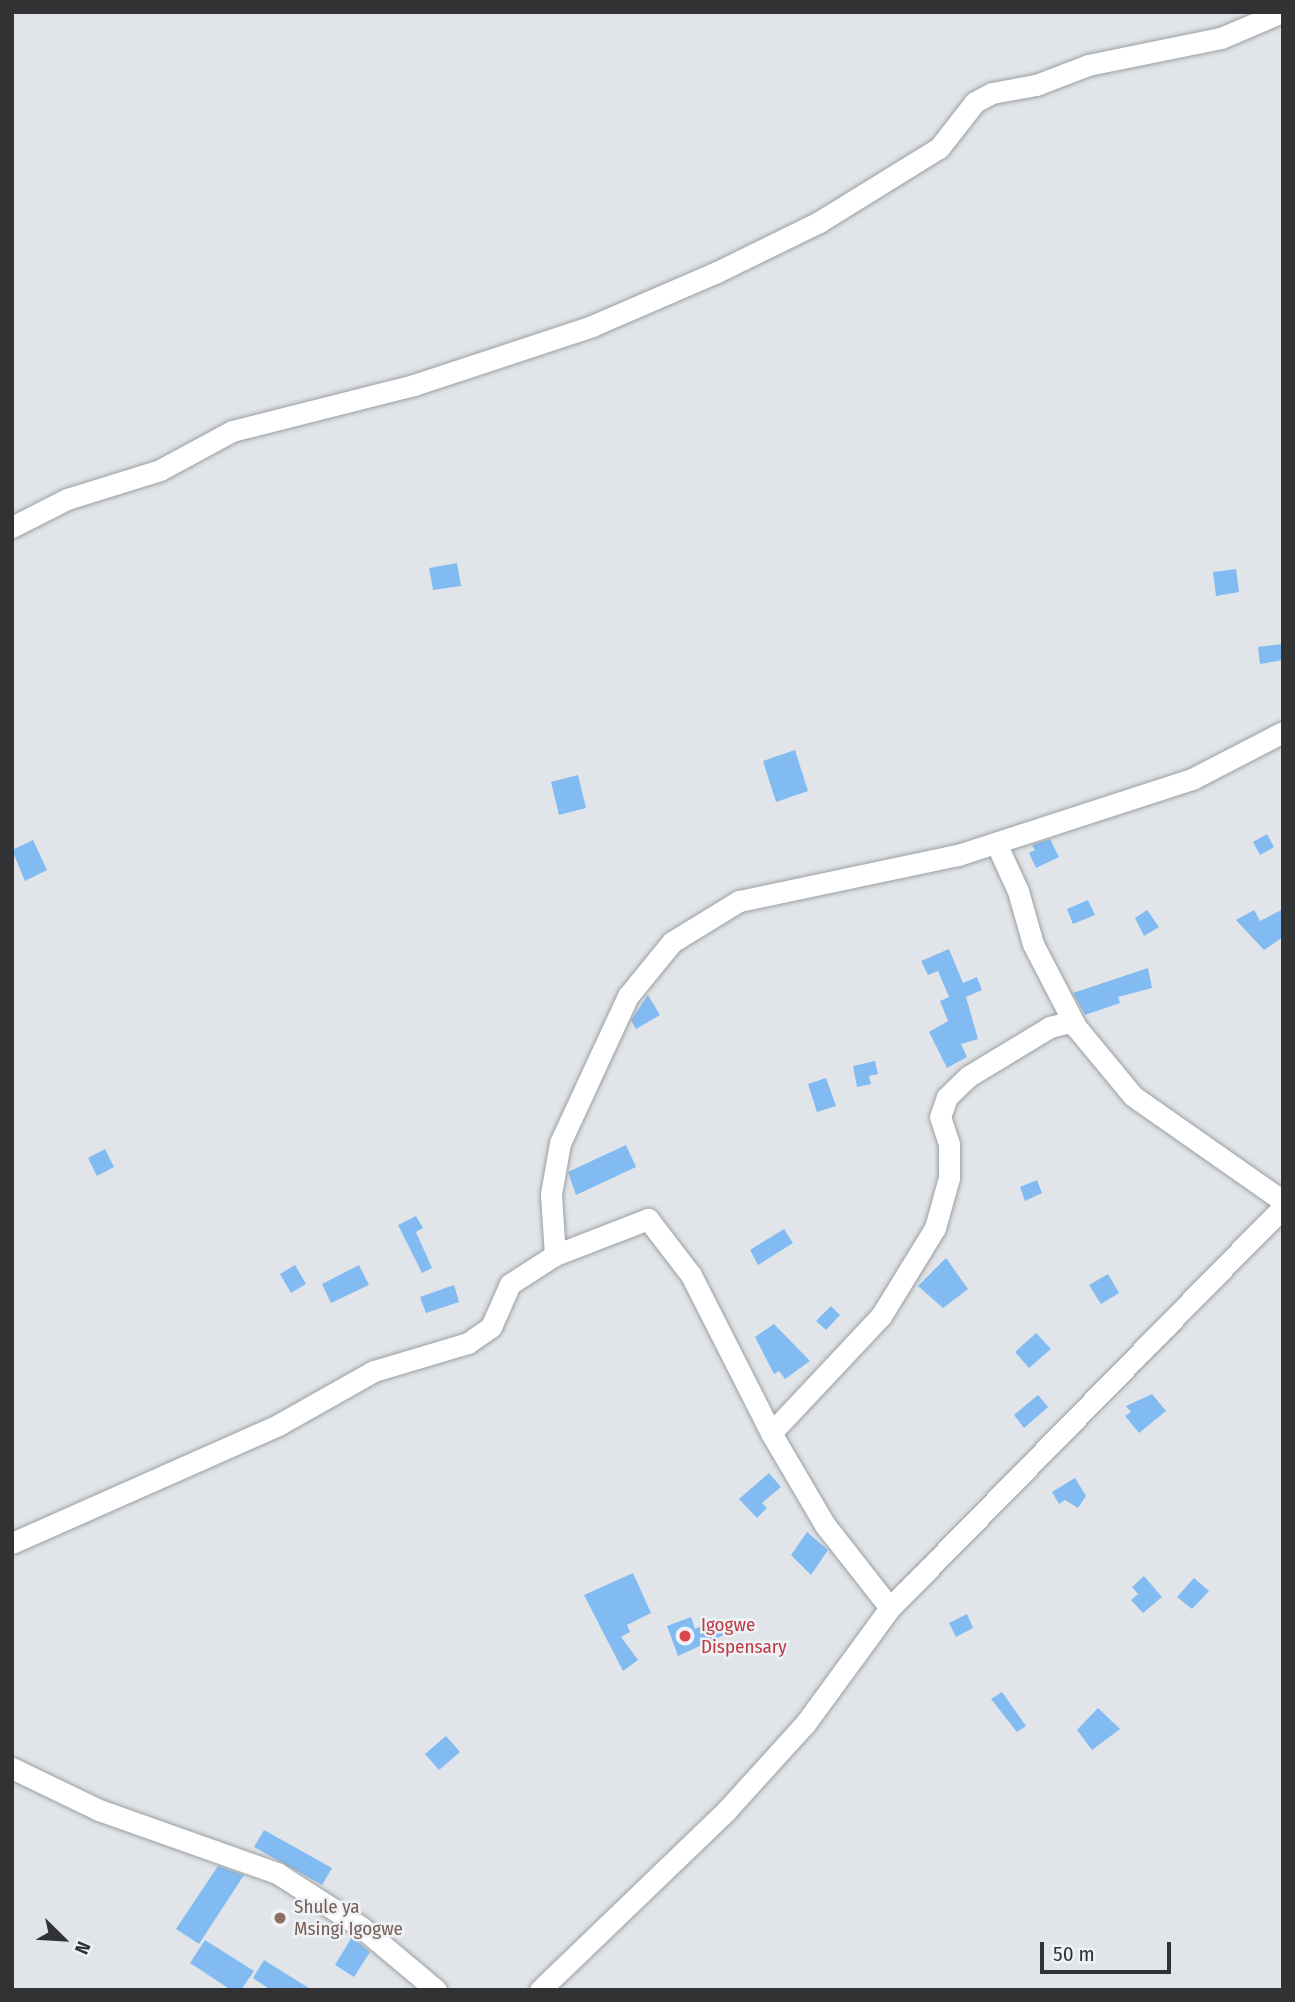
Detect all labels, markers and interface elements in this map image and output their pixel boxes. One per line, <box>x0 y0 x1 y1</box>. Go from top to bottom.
place label: Igogwe Dispensary <box>701 1614 787 1658</box>
marker: Igogwe Dispensary <box>675 1626 695 1646</box>
place label: Shule ya Msingi Igogwe <box>294 1896 403 1940</box>
north arrow <box>28 1904 98 1974</box>
marker: Shule ya Msingi Igogwe <box>272 1910 288 1926</box>
scale bar <box>1043 1928 1174 1972</box>
text: N <box>70 1938 95 1958</box>
text: 50 m <box>1053 1941 1095 1967</box>

